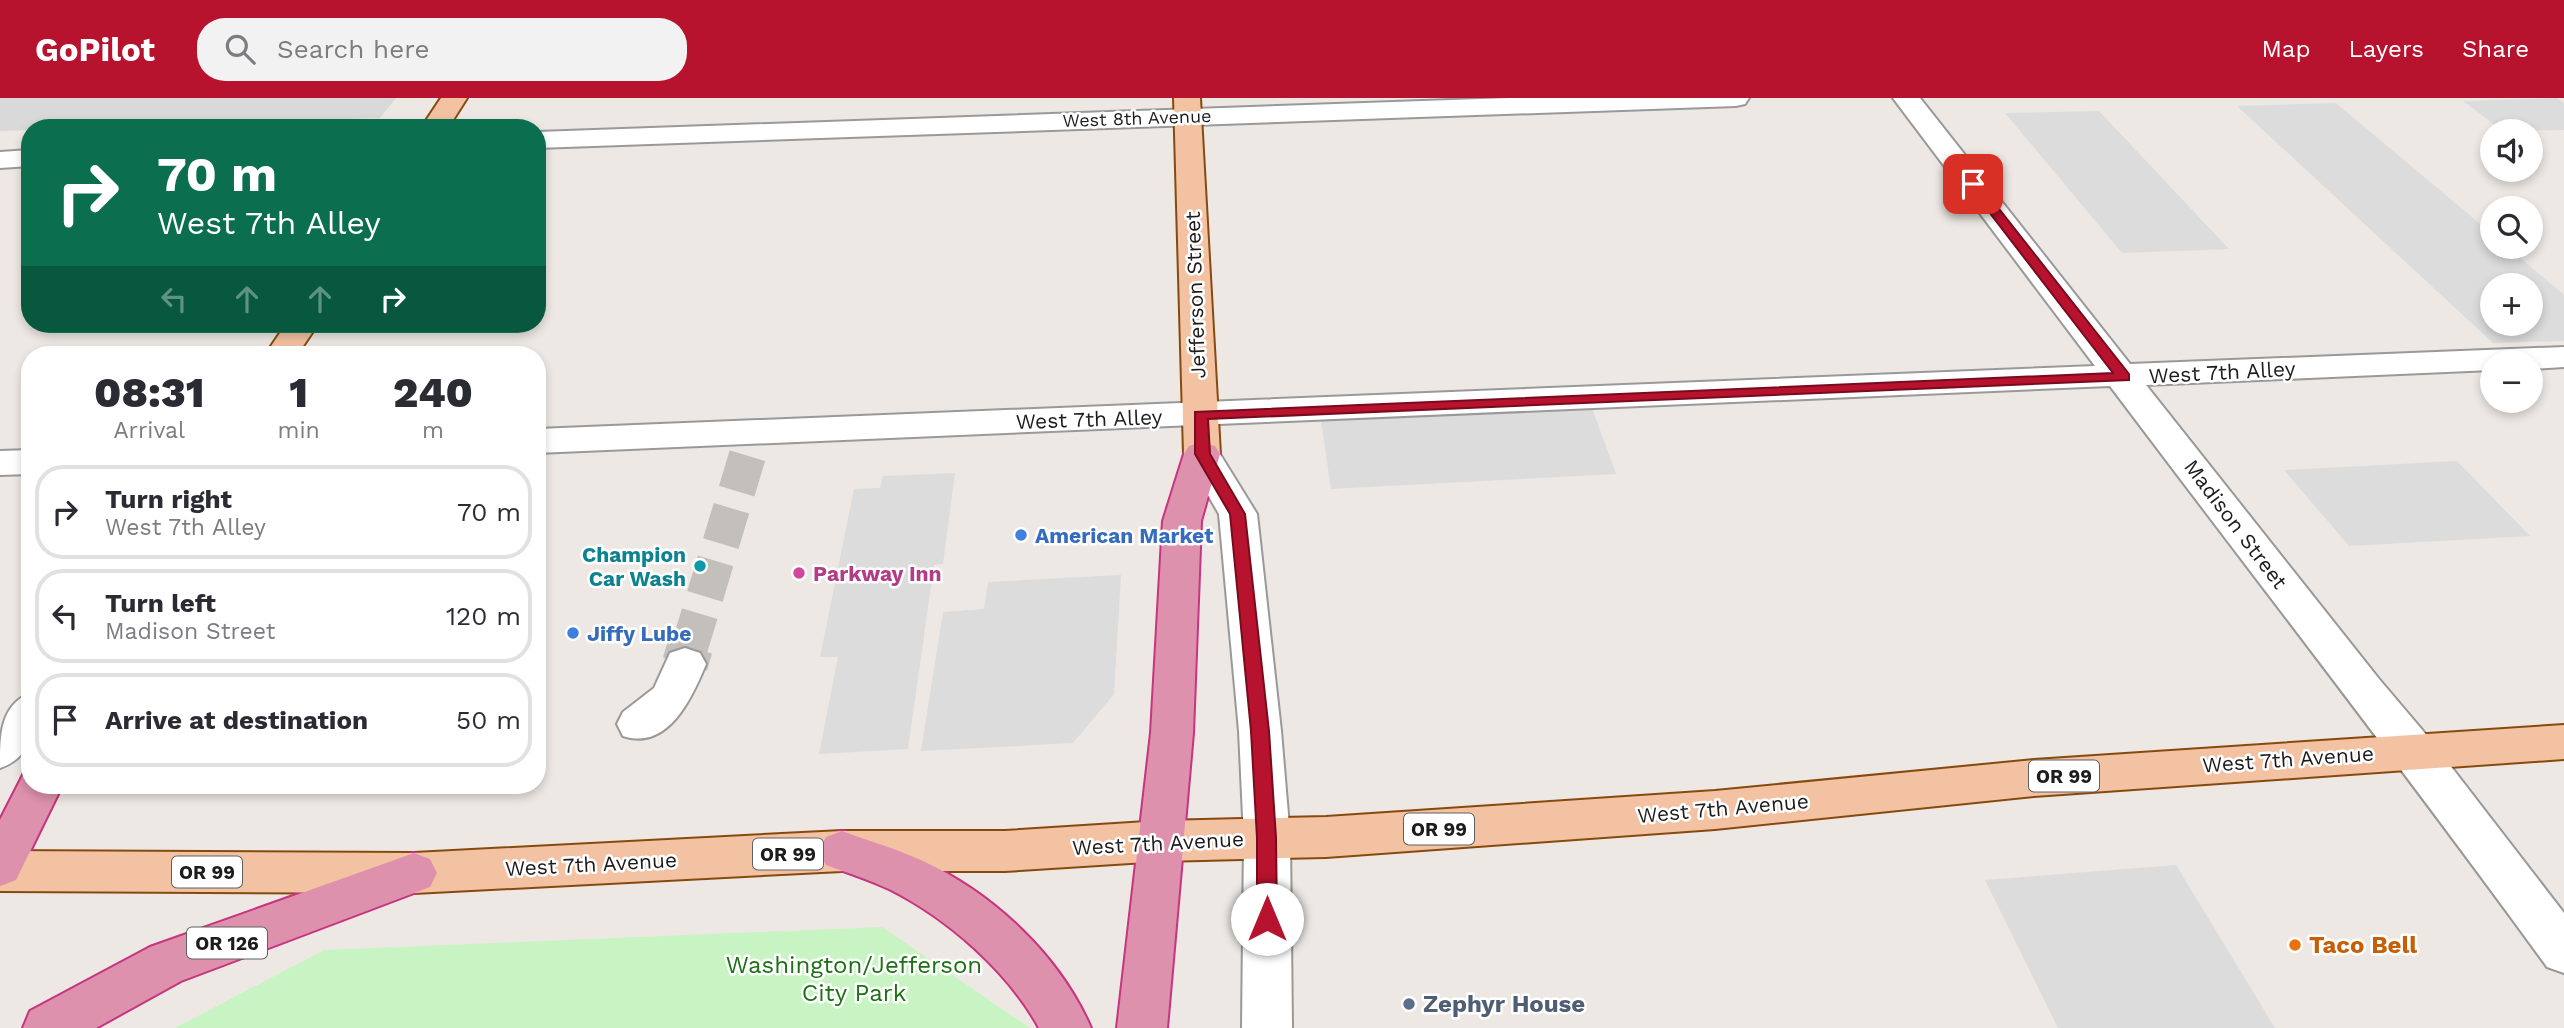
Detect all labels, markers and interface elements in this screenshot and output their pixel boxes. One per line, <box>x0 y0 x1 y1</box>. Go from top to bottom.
search box <box>197 18 687 81</box>
text: GoPilot <box>35 30 155 69</box>
icon: search <box>221 30 259 68</box>
text: Search here <box>277 34 429 64</box>
text: Map <box>2262 35 2310 63</box>
text: Layers <box>2348 35 2424 63</box>
text: Share <box>2462 35 2529 63</box>
street label: West 8th Avenue <box>1062 105 1212 131</box>
map controls <box>2480 119 2543 413</box>
button: sound <box>2480 119 2543 182</box>
text: 70 m <box>157 145 277 203</box>
icon: right <box>42 147 133 238</box>
pin <box>1943 154 2003 214</box>
icon: arrive <box>1954 165 1992 203</box>
button: search <box>2480 196 2543 259</box>
text: West 7th Alley <box>157 204 381 242</box>
street label: Jefferson Street <box>1180 211 1210 379</box>
button: + <box>2480 273 2543 336</box>
icon: left <box>155 280 193 318</box>
icon: ahead <box>228 280 266 318</box>
icon: ahead <box>301 280 339 318</box>
icon: right <box>374 280 412 318</box>
button: − <box>2480 350 2543 413</box>
street label: West 7th Alley <box>2148 356 2296 388</box>
text: 08:31 <box>94 368 204 417</box>
text: 1 <box>289 368 308 417</box>
text: 240 <box>393 368 473 417</box>
street label: West 7th Alley <box>1015 404 1163 434</box>
text: Arrival <box>113 417 185 444</box>
text: min <box>278 417 320 444</box>
text: m <box>422 417 444 444</box>
street label: Madison Street <box>2179 454 2293 594</box>
text: Turn right <box>105 484 232 514</box>
icon: right <box>46 493 84 531</box>
text: 70 m <box>457 497 521 527</box>
text: West 7th Alley <box>105 514 266 541</box>
place label: American Market <box>1035 523 1213 548</box>
marker: American Market <box>1013 527 1029 543</box>
place label: Champion Car Wash <box>582 542 686 591</box>
marker: Champion Car Wash <box>692 558 708 574</box>
place label: Parkway Inn <box>813 561 942 586</box>
marker: Parkway Inn <box>791 565 807 581</box>
text: Turn left <box>105 588 216 618</box>
icon: left <box>46 597 84 635</box>
text: 120 m <box>446 601 521 631</box>
text: Madison Street <box>105 618 275 645</box>
place label: Jiffy Lube <box>587 621 691 646</box>
marker: Jiffy Lube <box>565 625 581 641</box>
icon: arrive <box>46 701 84 739</box>
text: Arrive at destination <box>105 705 368 735</box>
text: 50 m <box>456 705 521 735</box>
street label: West 7th Avenue <box>2201 741 2375 777</box>
road number: OR 99 <box>2029 761 2099 792</box>
street label: West 7th Avenue <box>1636 788 1810 828</box>
road number: OR 99 <box>1404 814 1474 844</box>
street label: West 7th Avenue <box>1071 826 1245 860</box>
road number: OR 99 <box>753 838 823 870</box>
street label: West 7th Avenue <box>504 847 678 881</box>
road number: OR 99 <box>172 856 242 888</box>
position arrow <box>1230 882 1304 956</box>
road number: OR 126 <box>187 928 267 958</box>
place label: Taco Bell <box>2309 931 2417 959</box>
marker: Taco Bell <box>2287 937 2303 953</box>
park label: Washington/Jefferson City Park <box>726 951 982 1007</box>
place label: Zephyr House <box>1423 990 1585 1018</box>
marker: Zephyr House <box>1401 996 1417 1012</box>

